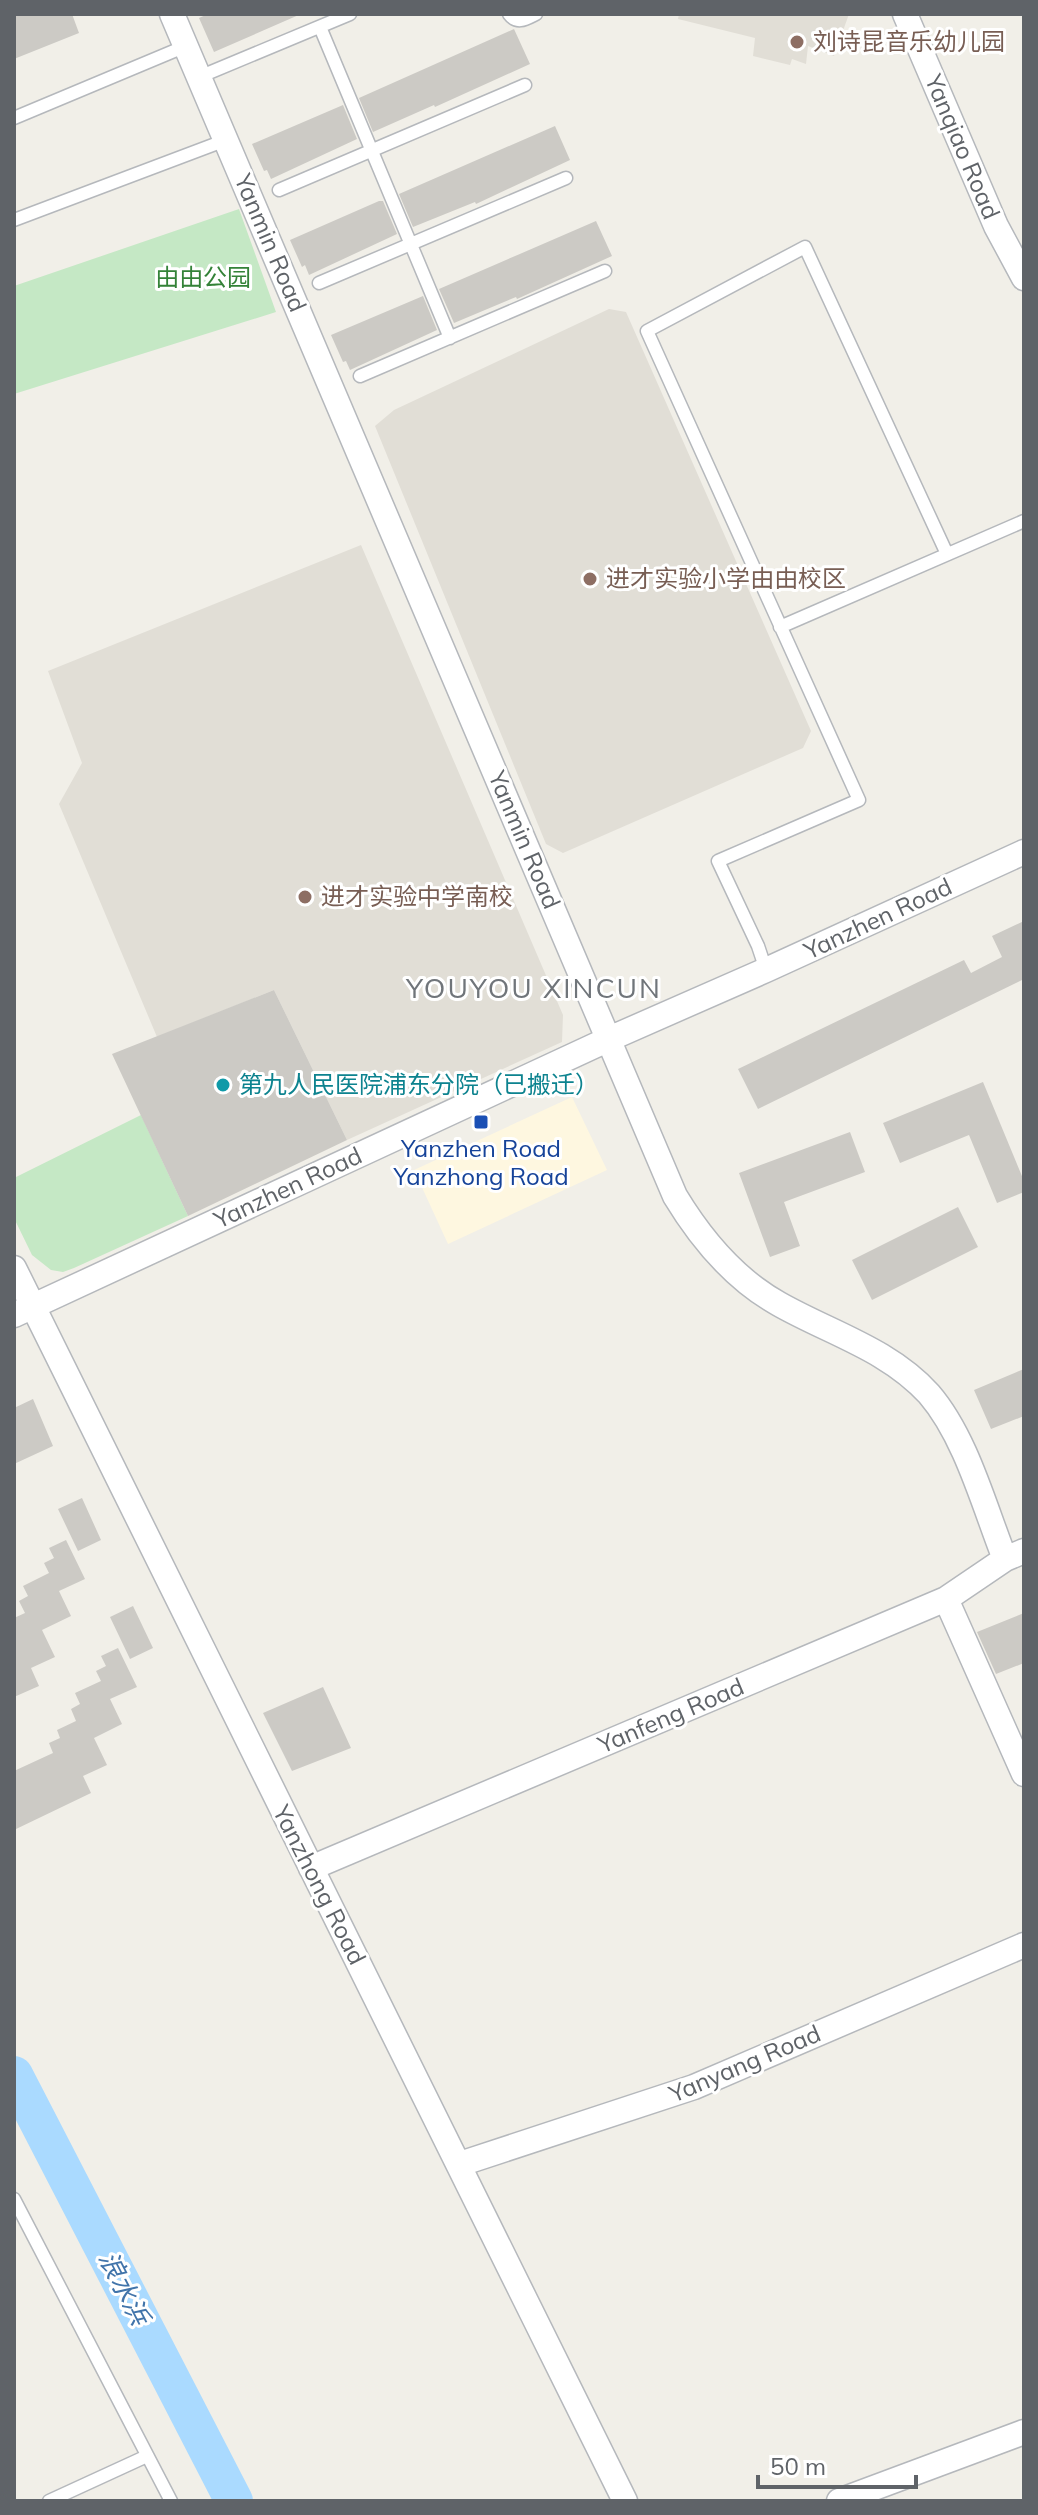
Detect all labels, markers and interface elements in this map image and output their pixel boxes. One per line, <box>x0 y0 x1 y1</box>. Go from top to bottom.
place label: 刘诗昆音乐幼儿园 <box>813 26 1005 56</box>
marker: 刘诗昆音乐幼儿园 <box>788 33 806 51</box>
street label: Yanqiao Road <box>919 69 1007 224</box>
street label: Yanmin Road <box>228 168 313 316</box>
park label: 由由公园 <box>155 262 251 292</box>
place label: 进才实验小学由由校区 <box>606 563 846 593</box>
marker: 进才实验小学由由校区 <box>581 570 599 588</box>
street label: Yanmin Road <box>482 765 567 913</box>
street label: Yanzhen Road <box>798 871 956 966</box>
place label: 进才实验中学南校 <box>321 881 513 911</box>
marker: 进才实验中学南校 <box>296 888 314 906</box>
district label: YOUYOU XINCUN <box>405 970 662 1005</box>
place label: 第九人民医院浦东分院（已搬迁） <box>239 1069 599 1099</box>
marker: 第九人民医院浦东分院（已搬迁） <box>214 1076 232 1094</box>
marker: Yanzhen Road Yanzhong Road <box>472 1113 490 1131</box>
place label: Yanzhen Road Yanzhong Road <box>392 1133 569 1191</box>
street label: Yanzhen Road <box>208 1140 366 1235</box>
street label: Yanfeng Road <box>592 1671 748 1760</box>
street label: Yanzhong Road <box>266 1799 373 1969</box>
street label: Yanyang Road <box>663 2018 825 2109</box>
water label: 浪水浜 <box>92 2246 158 2332</box>
scale bar <box>758 2439 916 2489</box>
text: 50 m <box>770 2451 826 2481</box>

